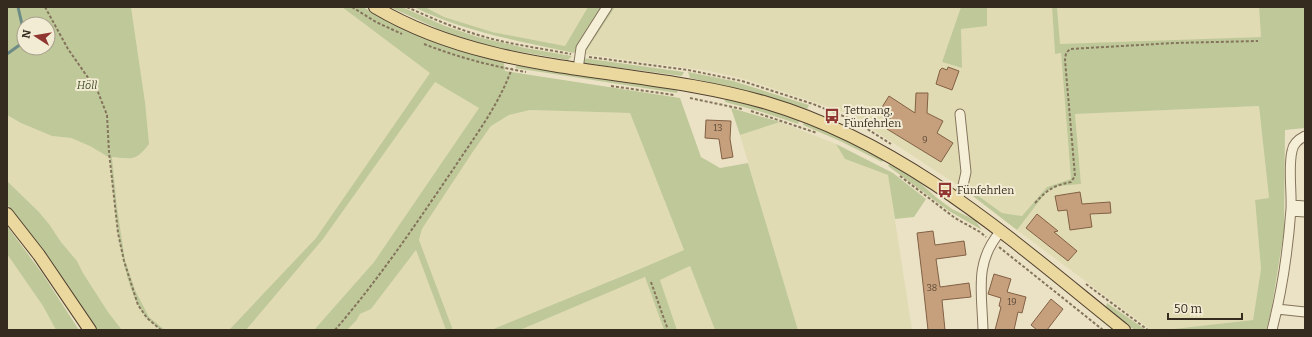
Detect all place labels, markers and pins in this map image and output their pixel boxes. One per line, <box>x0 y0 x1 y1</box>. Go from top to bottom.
place label: Tettnang, Fünfehrlen <box>844 104 901 130</box>
bus stop icon: Tettnang, Fünfehrlen <box>823 107 841 125</box>
bus stop icon: Fünfehrlen <box>936 181 954 199</box>
place label: Fünfehrlen <box>957 184 1014 197</box>

